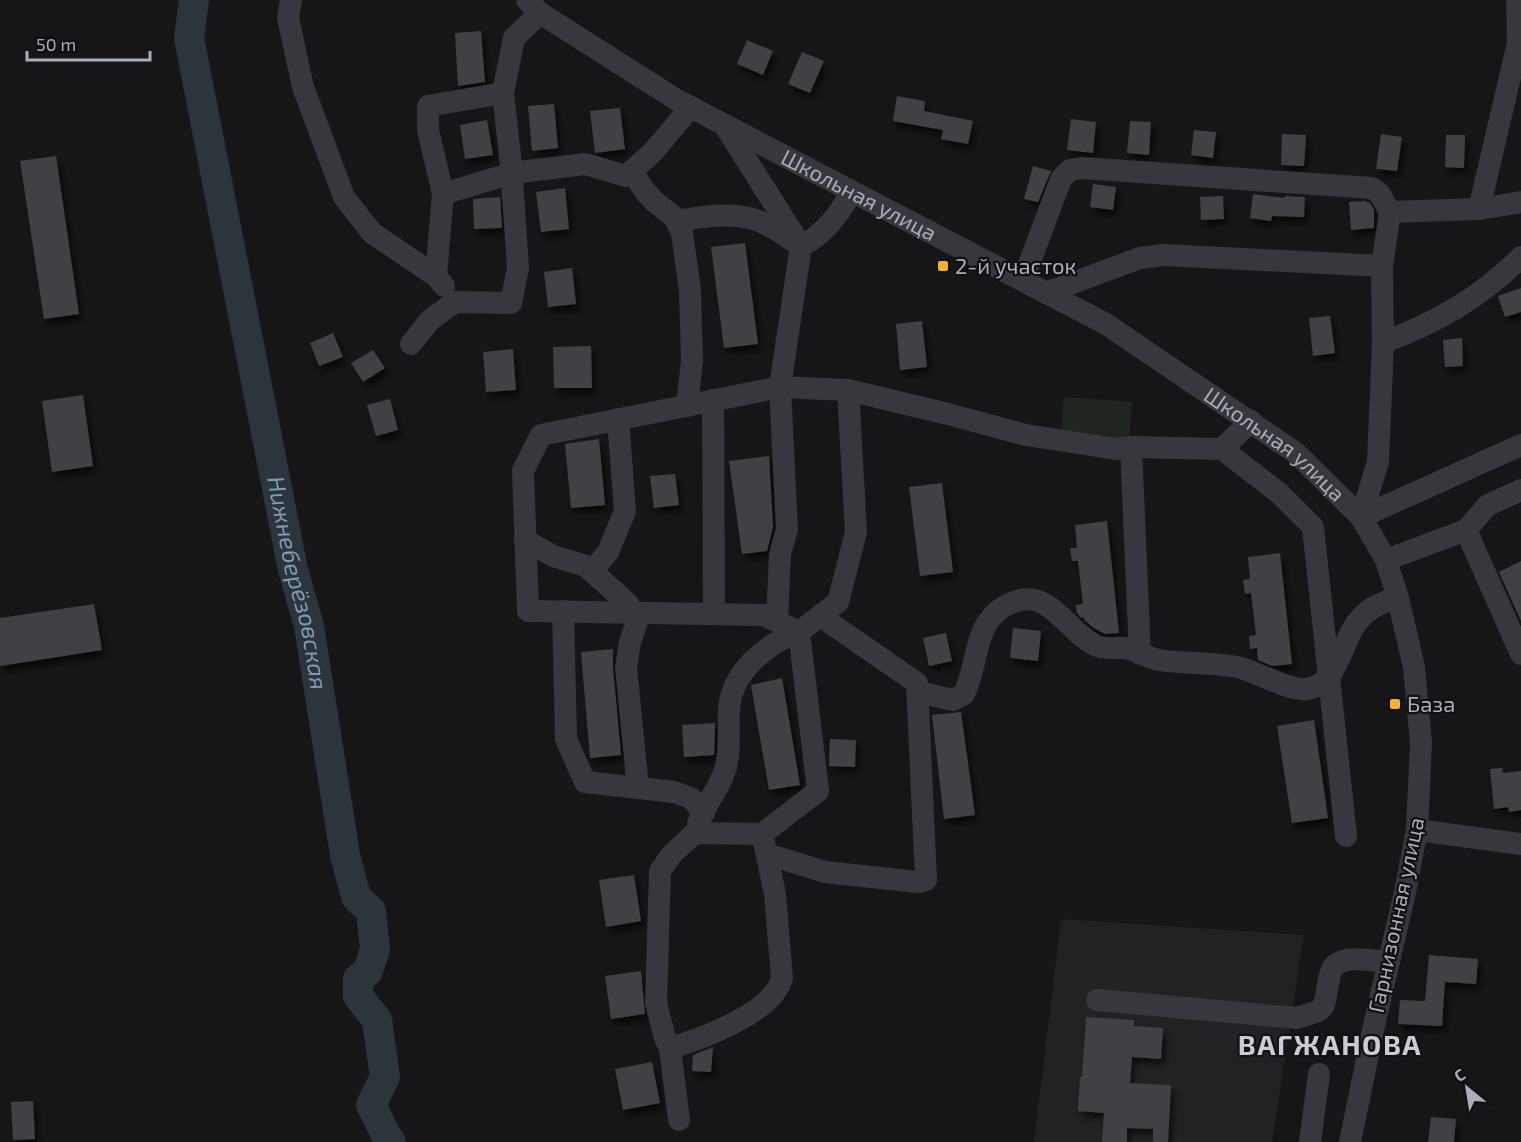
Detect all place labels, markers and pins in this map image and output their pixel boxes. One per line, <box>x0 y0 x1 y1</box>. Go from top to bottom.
place label: 2-й участок <box>955 252 1077 279</box>
marker: 2-й участок <box>936 259 950 273</box>
place label: База <box>1407 690 1455 716</box>
marker: База <box>1388 697 1402 711</box>

